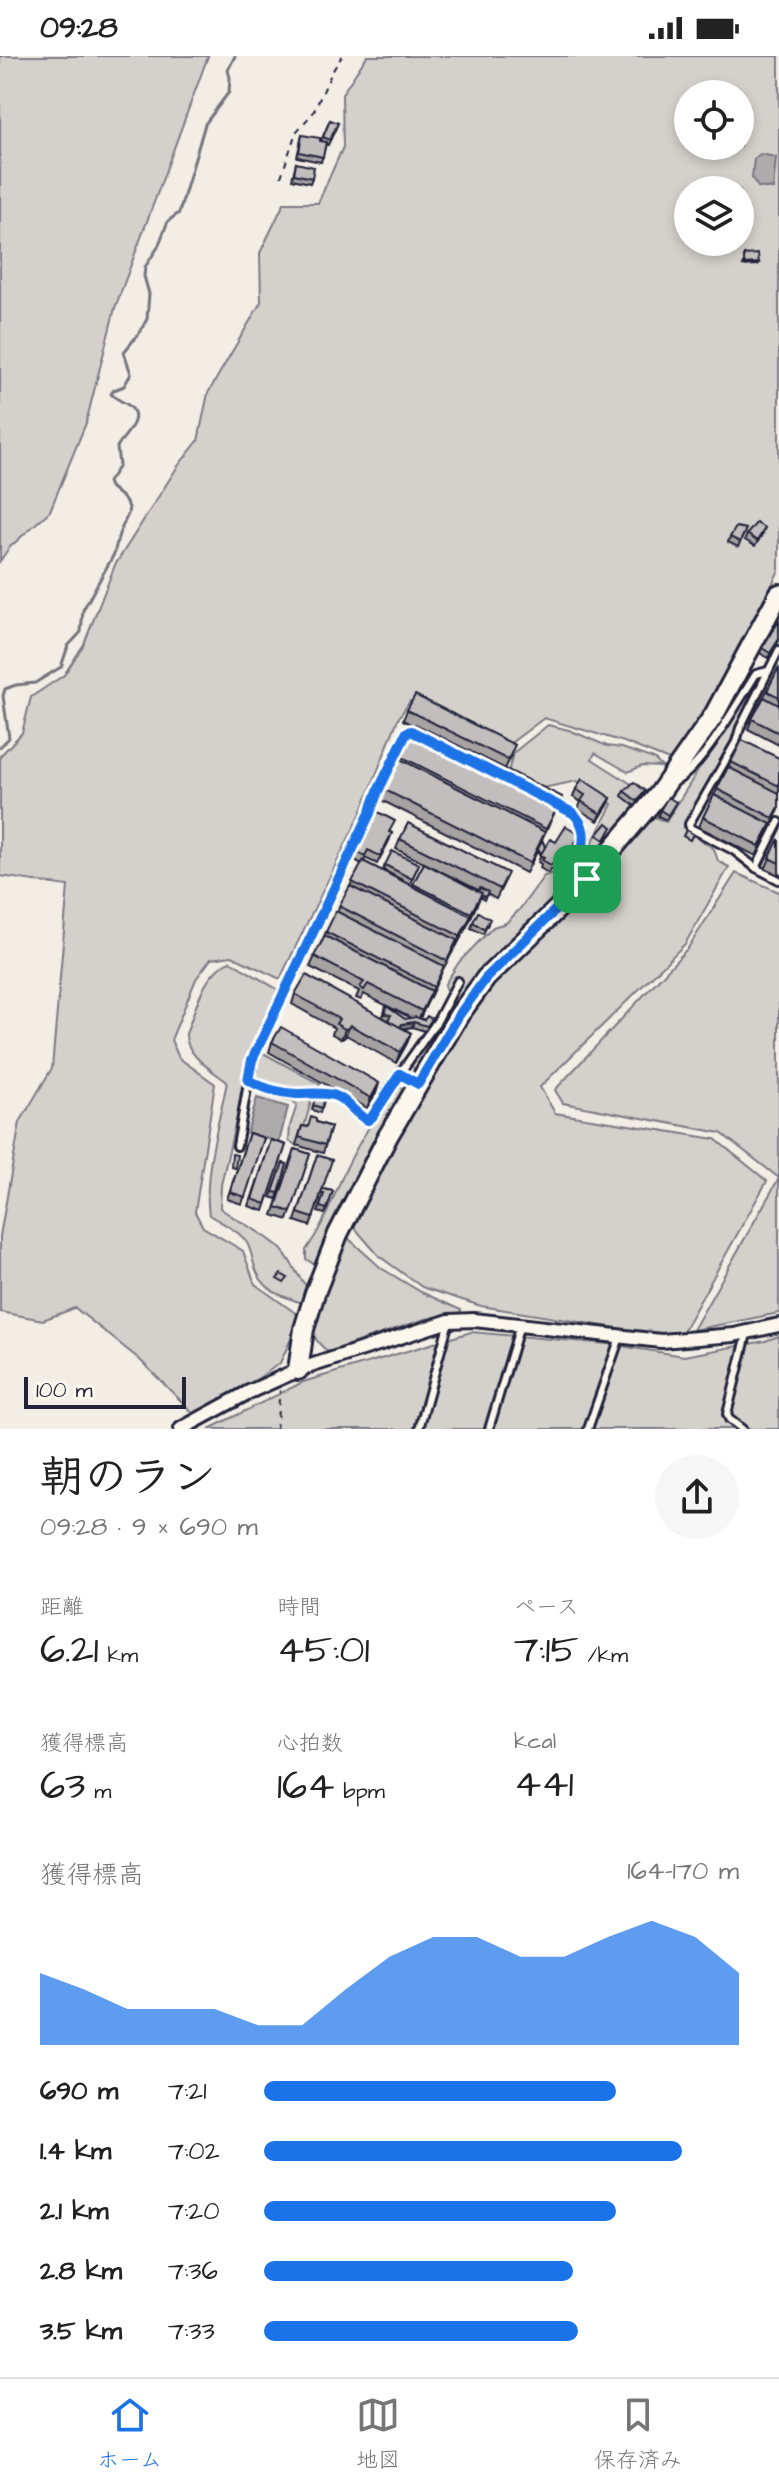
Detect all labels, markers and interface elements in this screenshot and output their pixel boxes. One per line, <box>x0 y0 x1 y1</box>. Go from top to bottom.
text: 09:28 <box>40 7 118 49</box>
map controls <box>674 80 754 256</box>
button: locate <box>674 80 754 160</box>
button: layers <box>674 176 754 256</box>
pin <box>553 845 621 913</box>
icon: arrive <box>565 857 609 901</box>
scale bar <box>24 1373 186 1409</box>
text: 100 m <box>36 1375 93 1406</box>
text: 朝のラン <box>40 1448 216 1509</box>
button: share <box>655 1455 739 1539</box>
text: 09:28 · 9 × 690 m <box>40 1509 258 1545</box>
text: 距離 <box>40 1592 84 1623</box>
text: 時間 <box>277 1592 321 1623</box>
text: ペース <box>514 1592 579 1623</box>
text: 6.21 <box>40 1623 99 1678</box>
text: 45:01 <box>277 1623 370 1678</box>
text: 7:15 <box>514 1623 579 1678</box>
text: km <box>99 1640 138 1671</box>
text: /km <box>579 1640 628 1671</box>
text: kcal <box>514 1726 556 1757</box>
text: 獲得標高 <box>40 1728 128 1759</box>
text: 心拍数 <box>277 1728 343 1759</box>
text: 441 <box>514 1757 574 1812</box>
text: 63 <box>40 1759 85 1814</box>
text: 164 <box>277 1759 334 1814</box>
text: m <box>85 1776 111 1807</box>
text: bpm <box>334 1776 385 1807</box>
text: 164–170 m <box>627 1853 739 1889</box>
text: 獲得標高 <box>40 1857 144 1893</box>
text: 690 m <box>40 2073 118 2109</box>
text: 7:21 <box>168 2073 207 2109</box>
text: 1.4 km <box>40 2133 111 2169</box>
text: 7:02 <box>168 2133 220 2169</box>
text: 2.1 km <box>40 2193 108 2229</box>
text: 7:20 <box>168 2193 220 2229</box>
text: 2.8 km <box>40 2253 122 2289</box>
text: 7:36 <box>168 2253 218 2289</box>
text: 3.5 km <box>40 2313 122 2349</box>
text: 7:33 <box>168 2313 215 2349</box>
tab: ホーム <box>97 2393 162 2476</box>
tab: 地図 <box>356 2393 400 2476</box>
tab: 保存済み <box>594 2393 682 2476</box>

